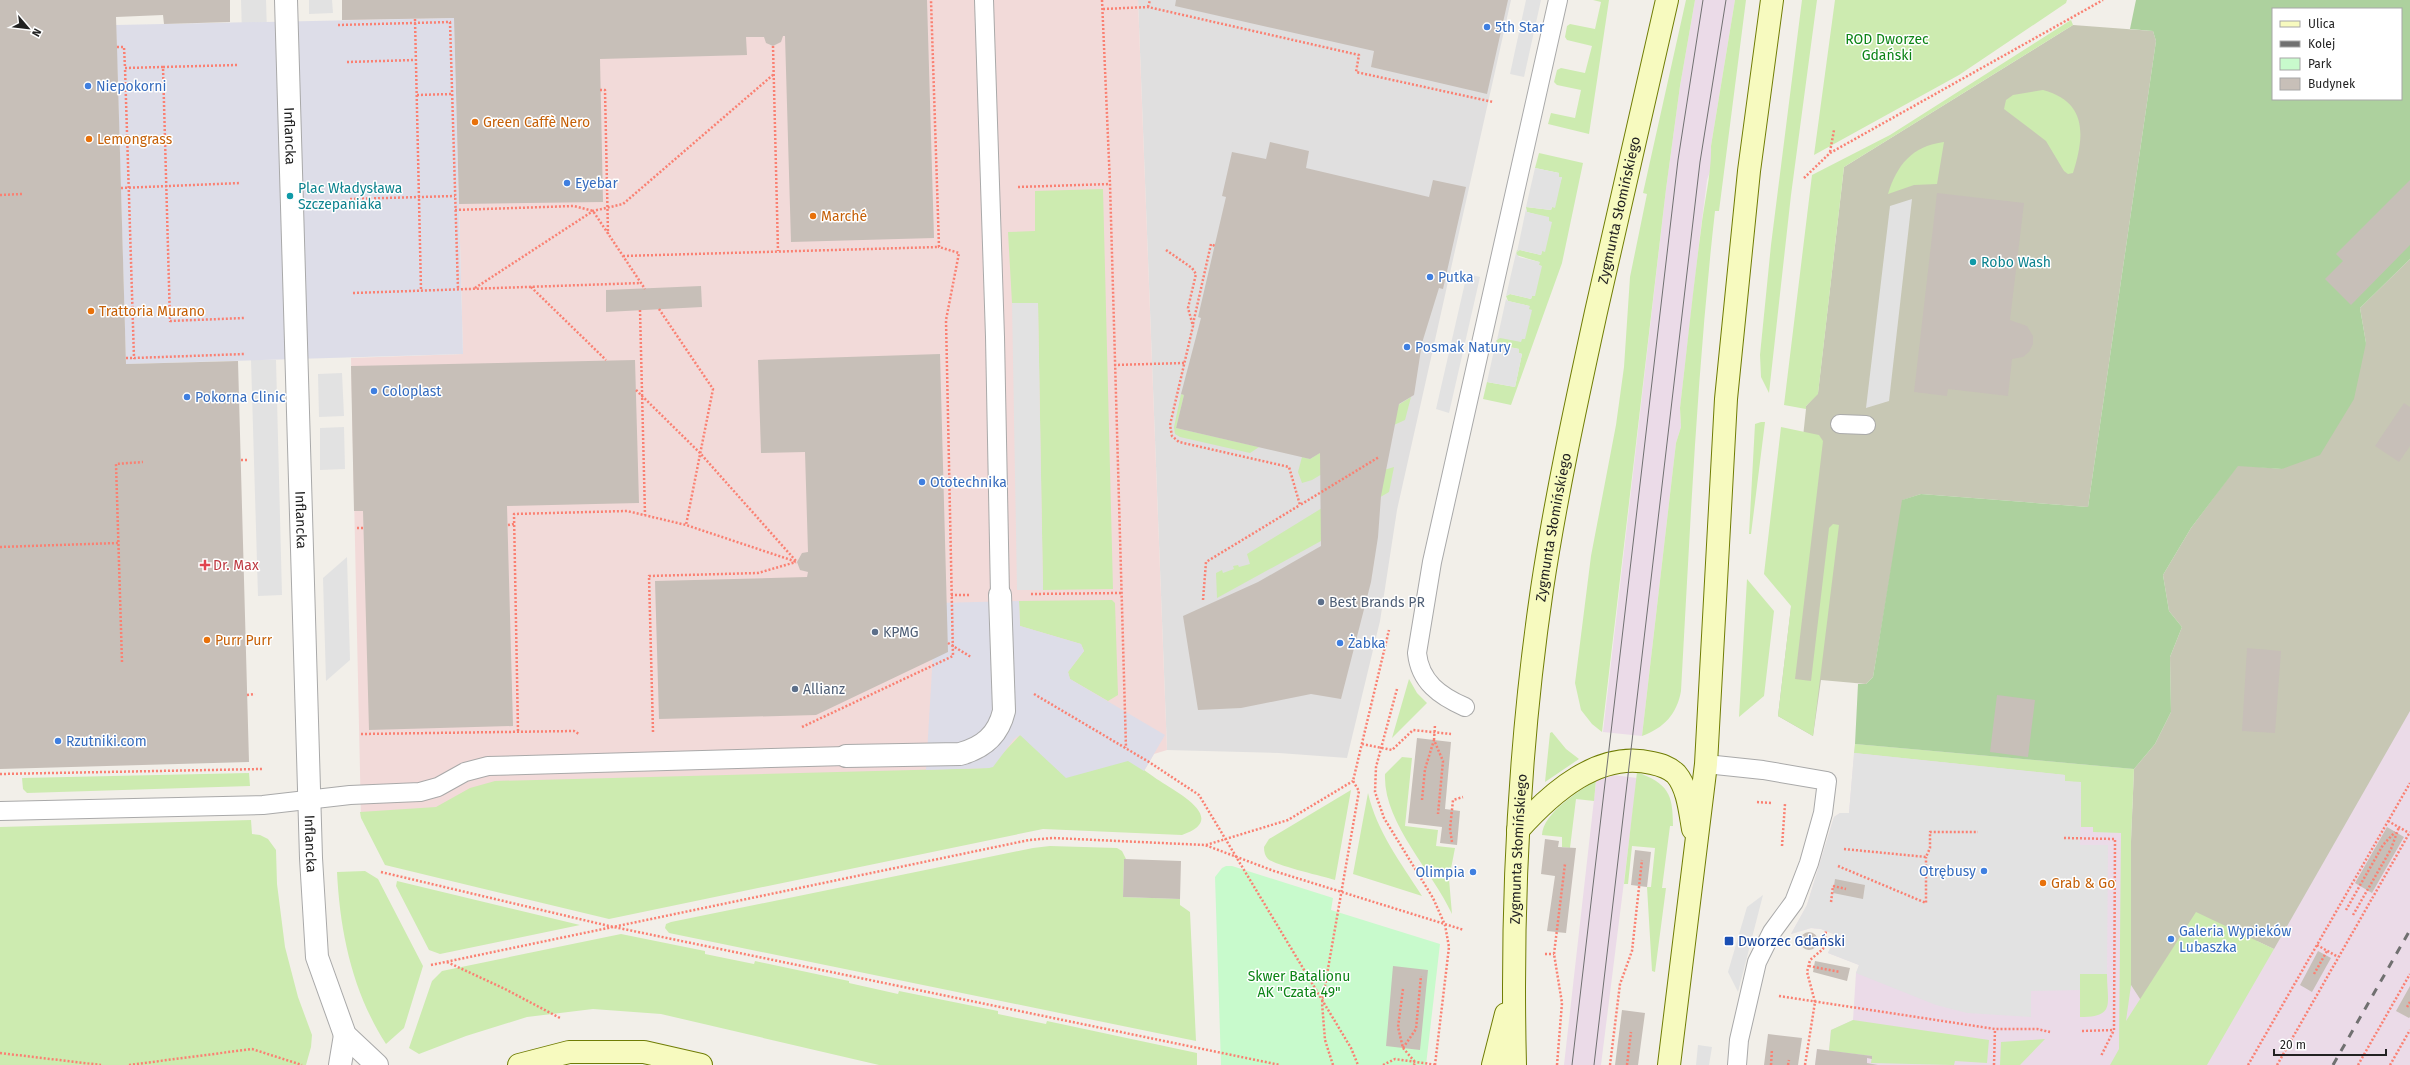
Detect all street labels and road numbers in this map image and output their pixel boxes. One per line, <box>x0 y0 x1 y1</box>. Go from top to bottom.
street label: Inflancka <box>280 107 299 165</box>
street label: Zygmunta Słomińskiego <box>1594 135 1644 286</box>
street label: Zygmunta Słomińskiego <box>1532 452 1575 603</box>
street label: Inflancka <box>291 491 310 549</box>
street label: Zygmunta Słomińskiego <box>1507 773 1531 925</box>
street label: Inflancka <box>301 815 320 873</box>

